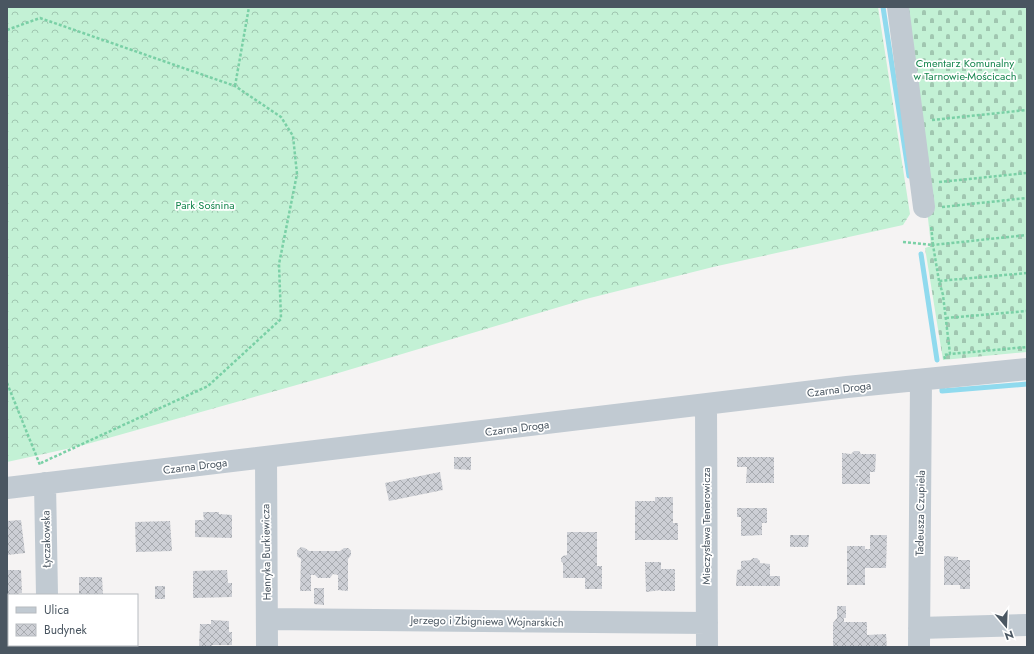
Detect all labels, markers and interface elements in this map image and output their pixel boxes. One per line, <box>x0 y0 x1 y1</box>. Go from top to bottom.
park label: Cmentarz Komunalny w Tarnowie-Mościcach <box>914 55 1016 84</box>
park label: Park Sośnina <box>175 197 235 213</box>
street label: Czarna Droga <box>806 377 872 401</box>
street label: Czarna Droga <box>484 416 550 440</box>
street label: Czarna Droga <box>162 454 228 478</box>
street label: Mieczysława Tenerowicza <box>698 467 714 585</box>
street label: Tadeusza Czupiela <box>911 470 929 556</box>
street label: Henryka Burkiewicza <box>257 504 275 600</box>
street label: Łyczakowska <box>38 510 55 569</box>
legend <box>8 594 138 646</box>
text: Ulica <box>44 601 69 619</box>
north arrow <box>986 606 1026 646</box>
street label: Jerzego i Zbigniewa Wojnarskich <box>408 612 564 630</box>
text: Budynek <box>44 621 88 639</box>
text: N <box>1003 626 1016 644</box>

